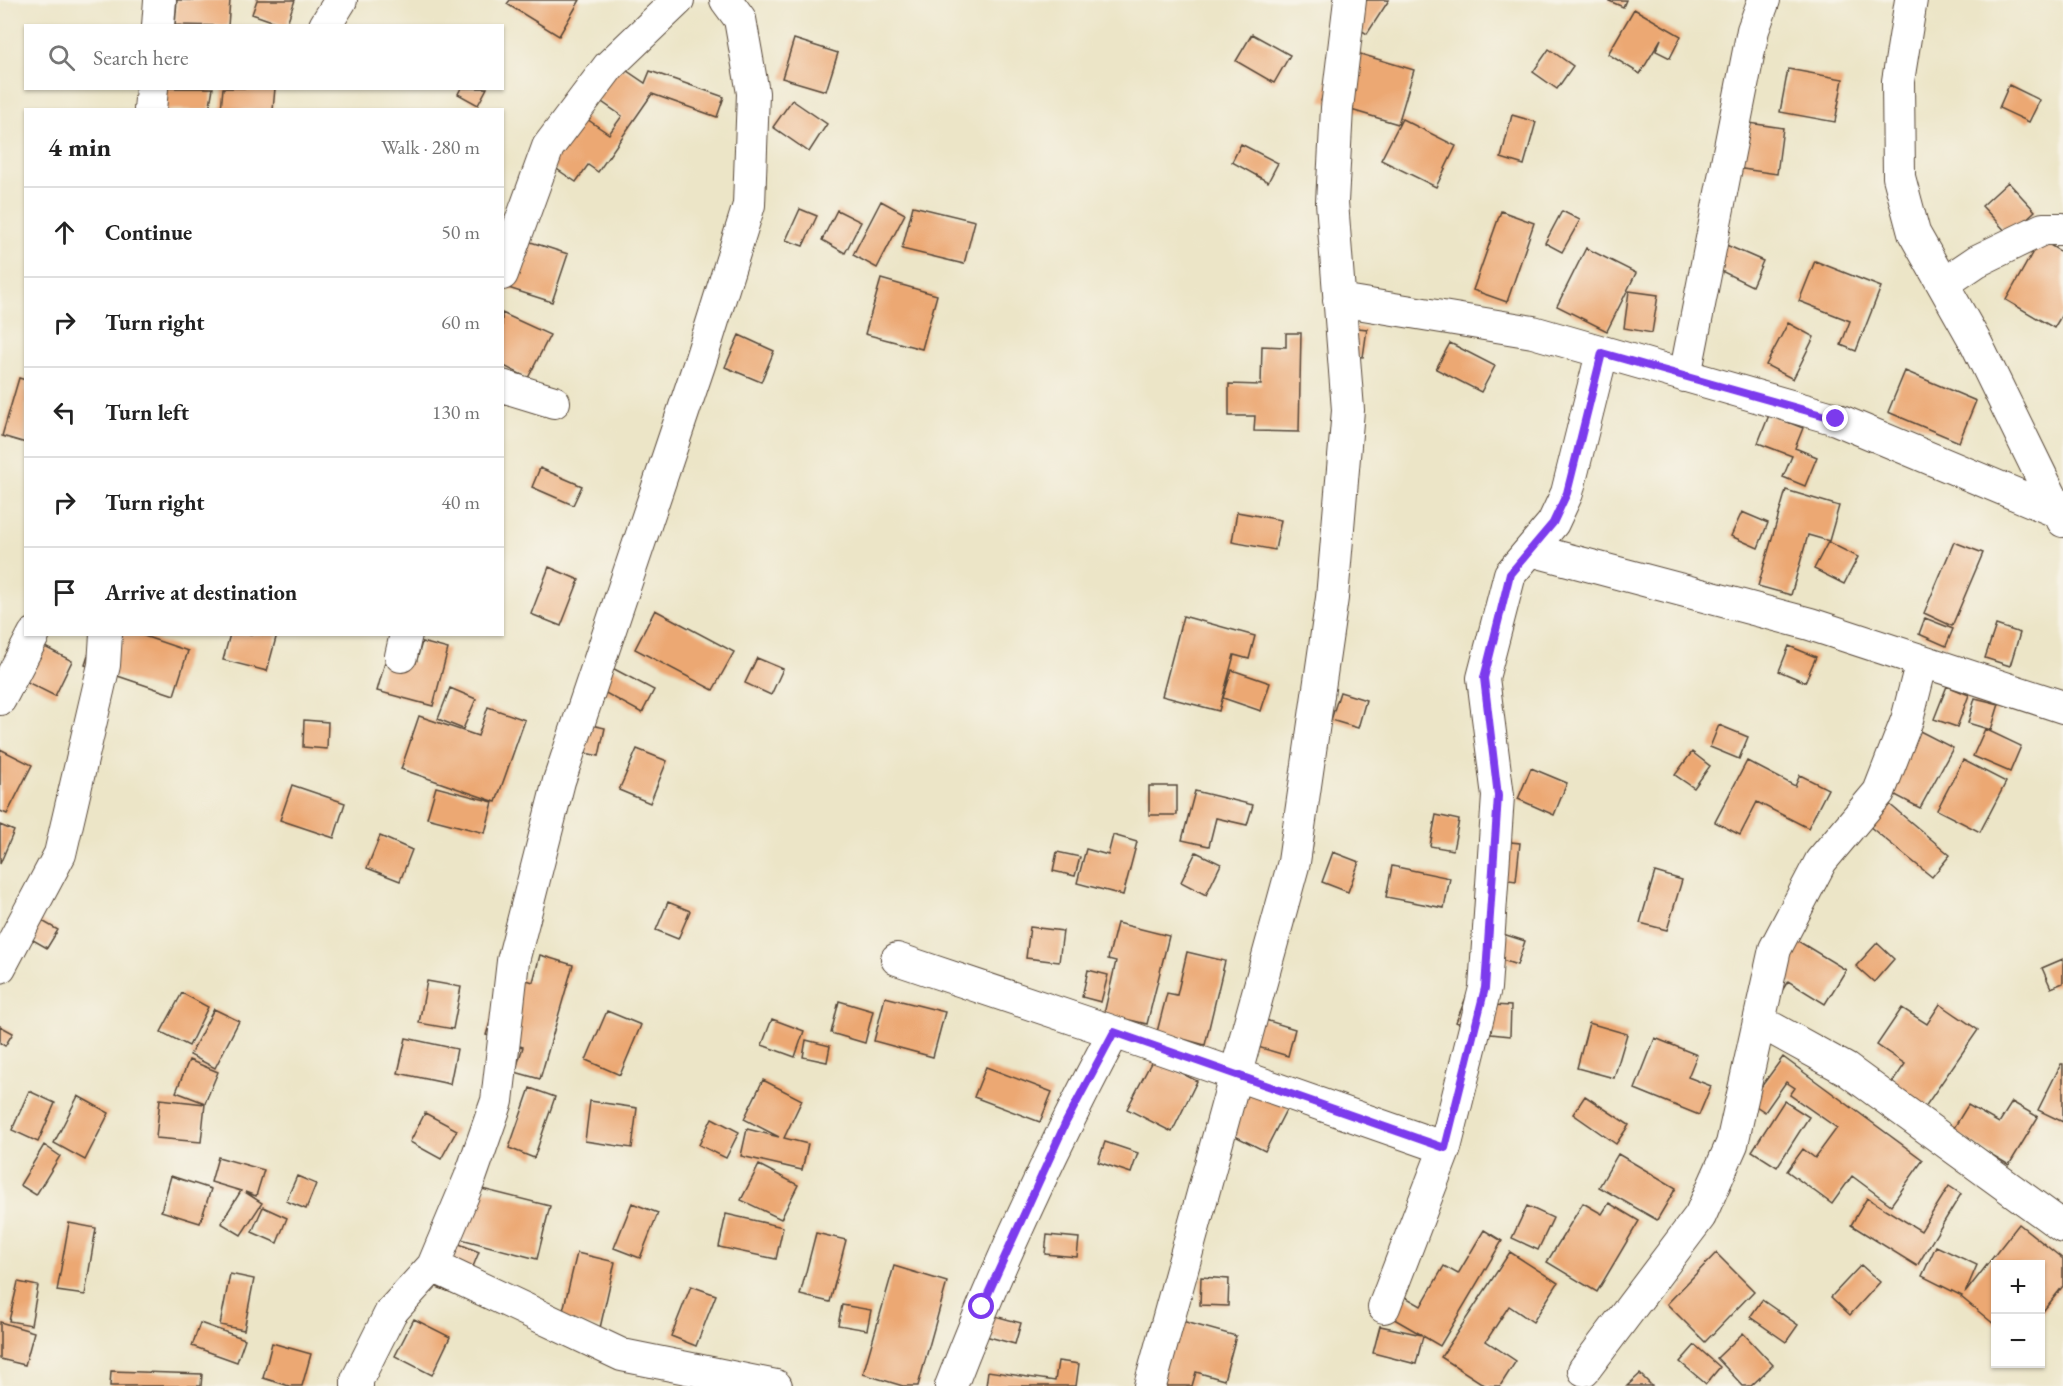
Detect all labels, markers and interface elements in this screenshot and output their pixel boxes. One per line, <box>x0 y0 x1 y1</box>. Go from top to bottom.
search box <box>24 24 504 90</box>
icon: search <box>45 41 78 74</box>
text: Search here <box>93 43 188 72</box>
text: 4 min <box>48 130 111 164</box>
text: Walk · 280 m <box>381 134 480 160</box>
icon: ahead <box>48 216 81 249</box>
text: Continue <box>105 218 192 247</box>
text: 50 m <box>441 219 480 245</box>
icon: right <box>48 306 81 339</box>
text: Turn right <box>105 308 204 337</box>
text: 60 m <box>441 309 480 335</box>
icon: left <box>48 396 81 429</box>
text: Turn left <box>105 398 189 427</box>
text: 130 m <box>432 399 480 425</box>
route end <box>1822 405 1848 431</box>
icon: right <box>48 486 81 519</box>
text: Turn right <box>105 488 204 517</box>
text: 40 m <box>441 489 480 515</box>
icon: arrive <box>48 576 81 609</box>
text: Arrive at destination <box>105 578 297 607</box>
map controls <box>1991 1260 2045 1368</box>
button: + <box>1991 1260 2045 1314</box>
route start <box>968 1293 994 1319</box>
button: − <box>1991 1314 2045 1368</box>

